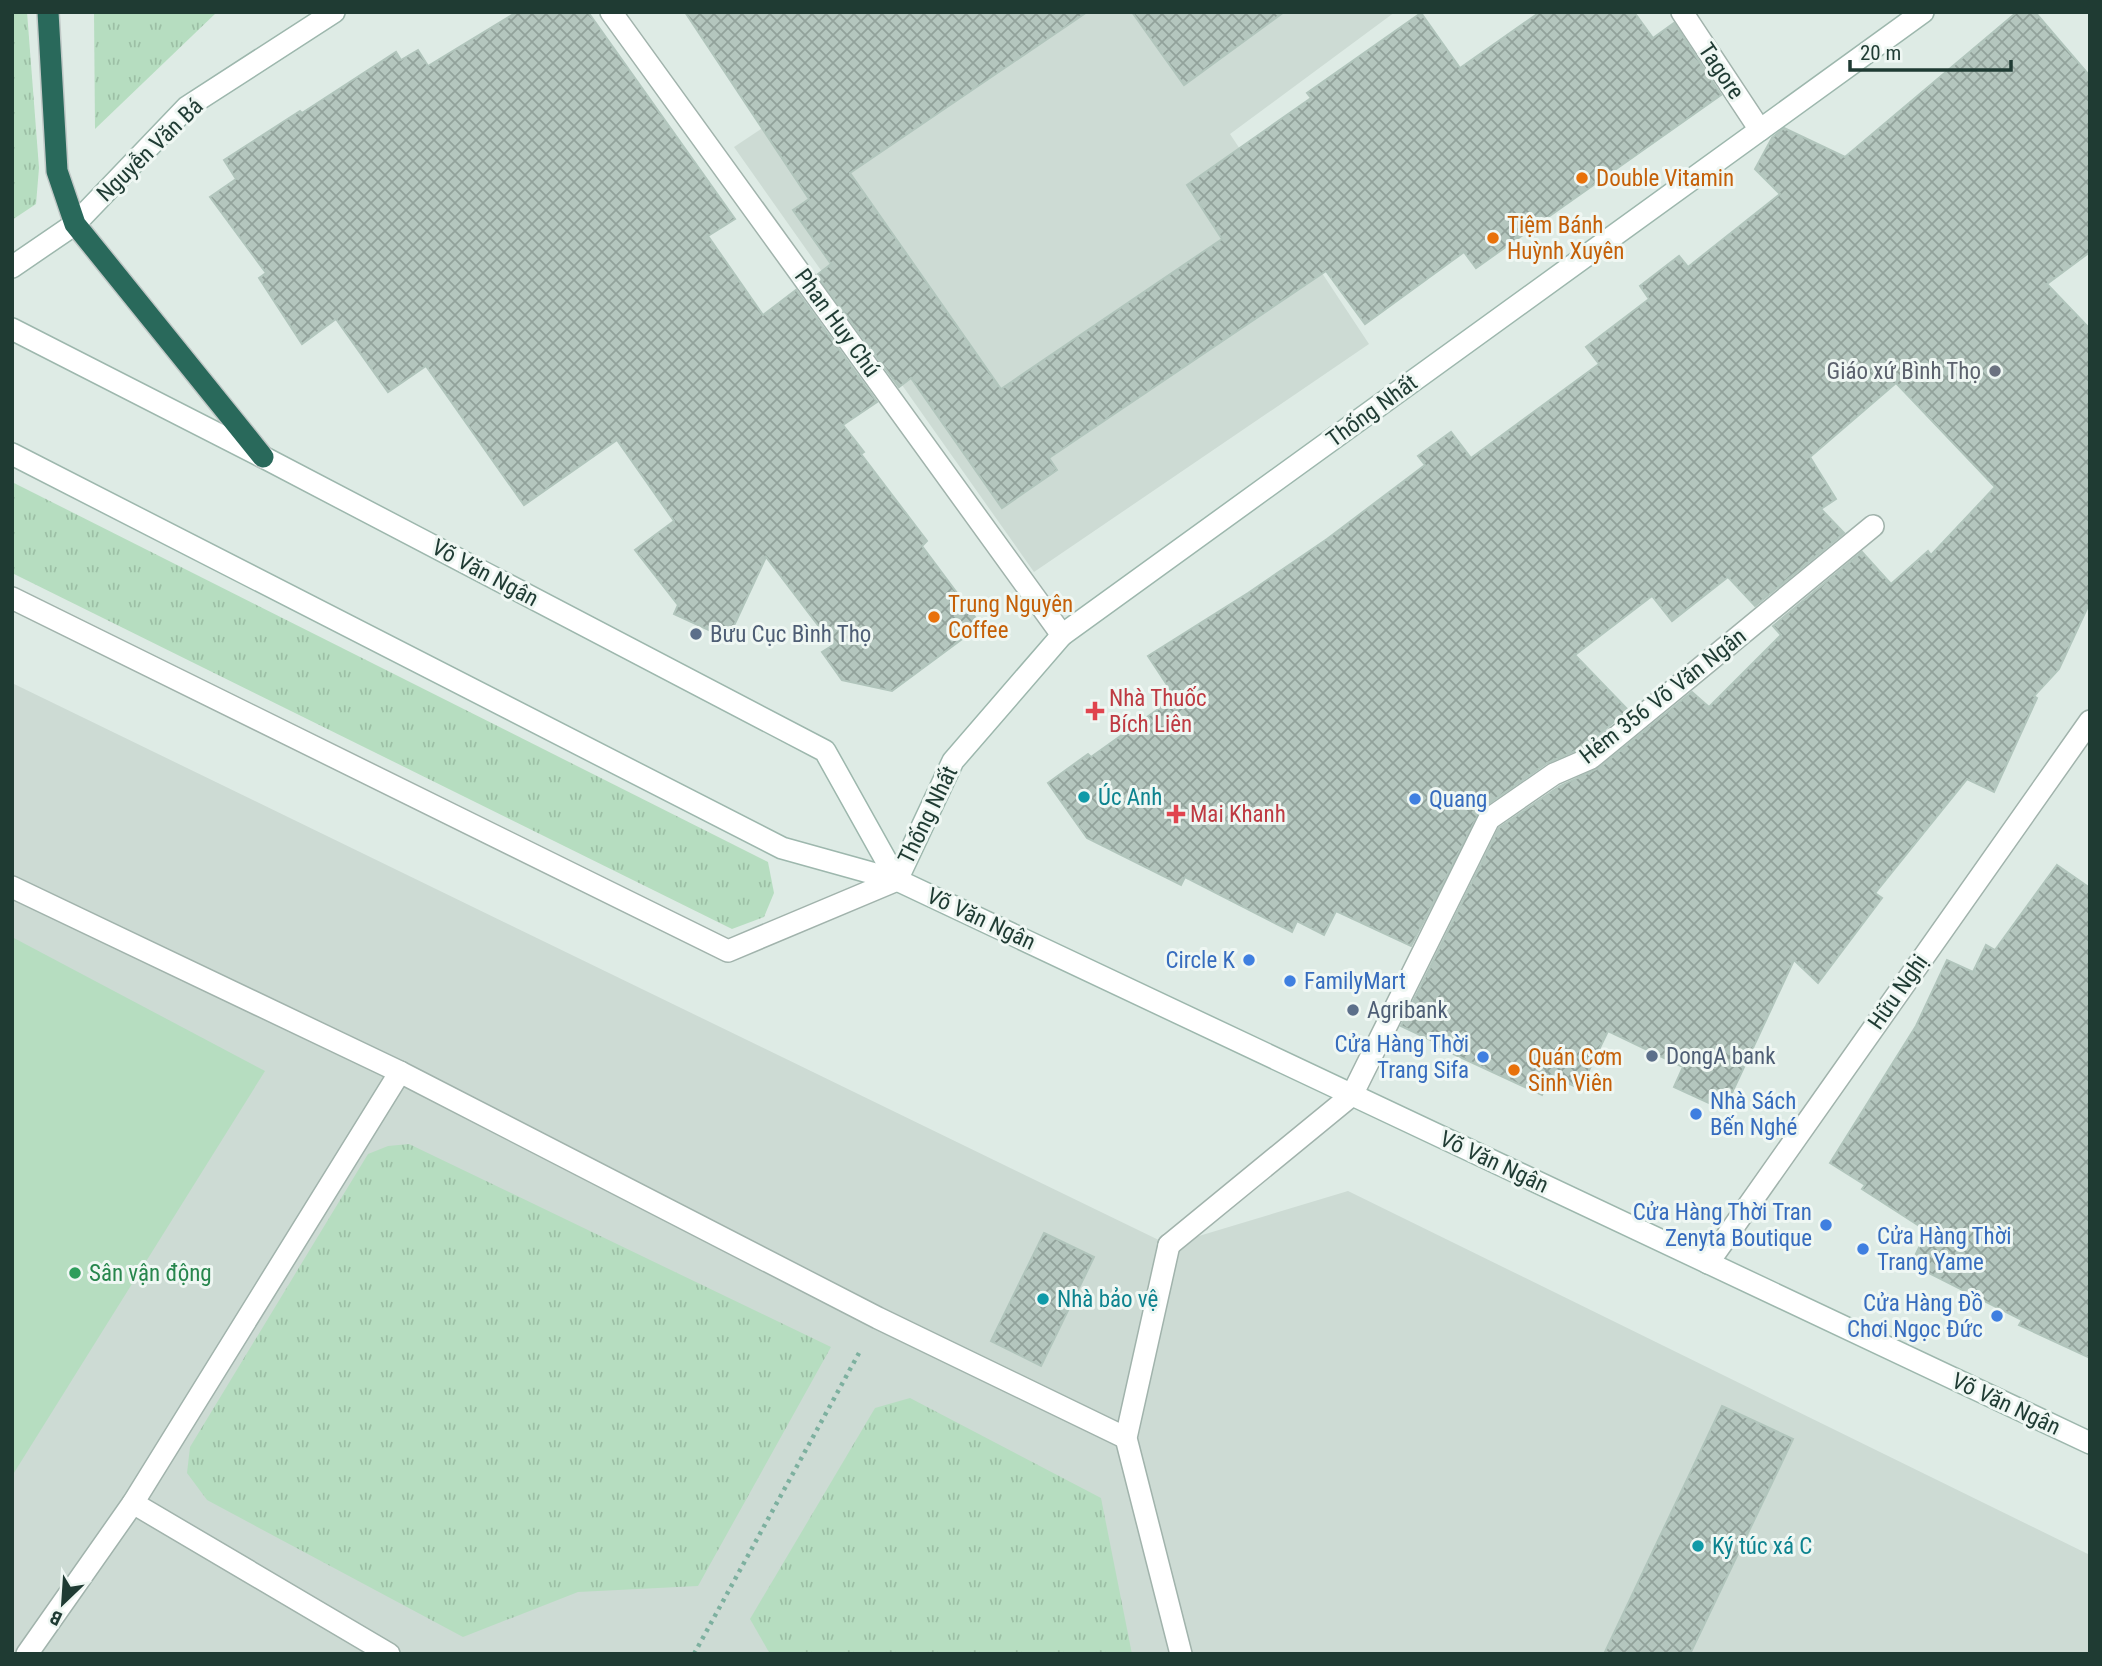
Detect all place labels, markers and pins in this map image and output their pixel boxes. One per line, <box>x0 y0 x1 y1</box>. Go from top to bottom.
place label: Double Vitamin <box>1596 165 1734 192</box>
marker: Double Vitamin <box>1574 170 1590 186</box>
place label: Tiệm Bánh Huỳnh Xuyên <box>1507 212 1624 265</box>
marker: Tiệm Bánh Huỳnh Xuyên <box>1485 230 1501 246</box>
place label: Giáo xứ Bình Thọ <box>1827 358 1981 385</box>
marker: Giáo xứ Bình Thọ <box>1987 363 2003 379</box>
place label: Trung Nguyên Coffee <box>948 591 1073 644</box>
marker: Trung Nguyên Coffee <box>926 609 942 625</box>
place label: Bưu Cục Bình Thọ <box>710 621 871 648</box>
marker: Bưu Cục Bình Thọ <box>688 626 704 642</box>
place label: Nhà Thuốc Bích Liên <box>1109 685 1207 738</box>
marker: Nhà Thuốc Bích Liên <box>1087 703 1103 719</box>
place label: Úc Anh <box>1098 783 1162 811</box>
place label: Quang <box>1429 786 1487 813</box>
marker: Úc Anh <box>1076 789 1092 805</box>
marker: Quang <box>1407 791 1423 807</box>
place label: Mai Khanh <box>1190 801 1286 828</box>
marker: Mai Khanh <box>1168 806 1184 822</box>
place label: Circle K <box>1165 947 1235 974</box>
marker: Circle K <box>1241 952 1257 968</box>
place label: FamilyMart <box>1304 968 1406 995</box>
marker: FamilyMart <box>1282 973 1298 989</box>
place label: Agribank <box>1367 997 1448 1024</box>
marker: Agribank <box>1345 1002 1361 1018</box>
place label: Cửa Hàng Thời Trang Sifa <box>1334 1031 1469 1084</box>
place label: DongA bank <box>1666 1043 1776 1070</box>
place label: Quán Cơm Sinh Viên <box>1528 1044 1622 1097</box>
marker: DongA bank <box>1644 1048 1660 1064</box>
marker: Cửa Hàng Thời Trang Sifa <box>1475 1049 1491 1065</box>
marker: Quán Cơm Sinh Viên <box>1506 1062 1522 1078</box>
place label: Nhà Sách Bến Nghé <box>1710 1088 1797 1141</box>
marker: Nhà Sách Bến Nghé <box>1688 1106 1704 1122</box>
place label: Cửa Hàng Thời Tran Zenyta Boutique <box>1633 1199 1812 1252</box>
marker: Cửa Hàng Thời Tran Zenyta Boutique <box>1818 1217 1834 1233</box>
place label: Cửa Hàng Thời Trang Yame <box>1877 1223 2012 1276</box>
marker: Cửa Hàng Thời Trang Yame <box>1855 1241 1871 1257</box>
place label: Sân vận động <box>89 1260 212 1287</box>
marker: Sân vận động <box>67 1265 83 1281</box>
place label: Nhà bảo vệ <box>1057 1286 1158 1313</box>
place label: Cửa Hàng Đồ Chơi Ngọc Đức <box>1847 1290 1983 1343</box>
marker: Nhà bảo vệ <box>1035 1291 1051 1307</box>
marker: Cửa Hàng Đồ Chơi Ngọc Đức <box>1989 1308 2005 1324</box>
place label: Ký túc xá C <box>1712 1533 1812 1560</box>
marker: Ký túc xá C <box>1690 1538 1706 1554</box>

